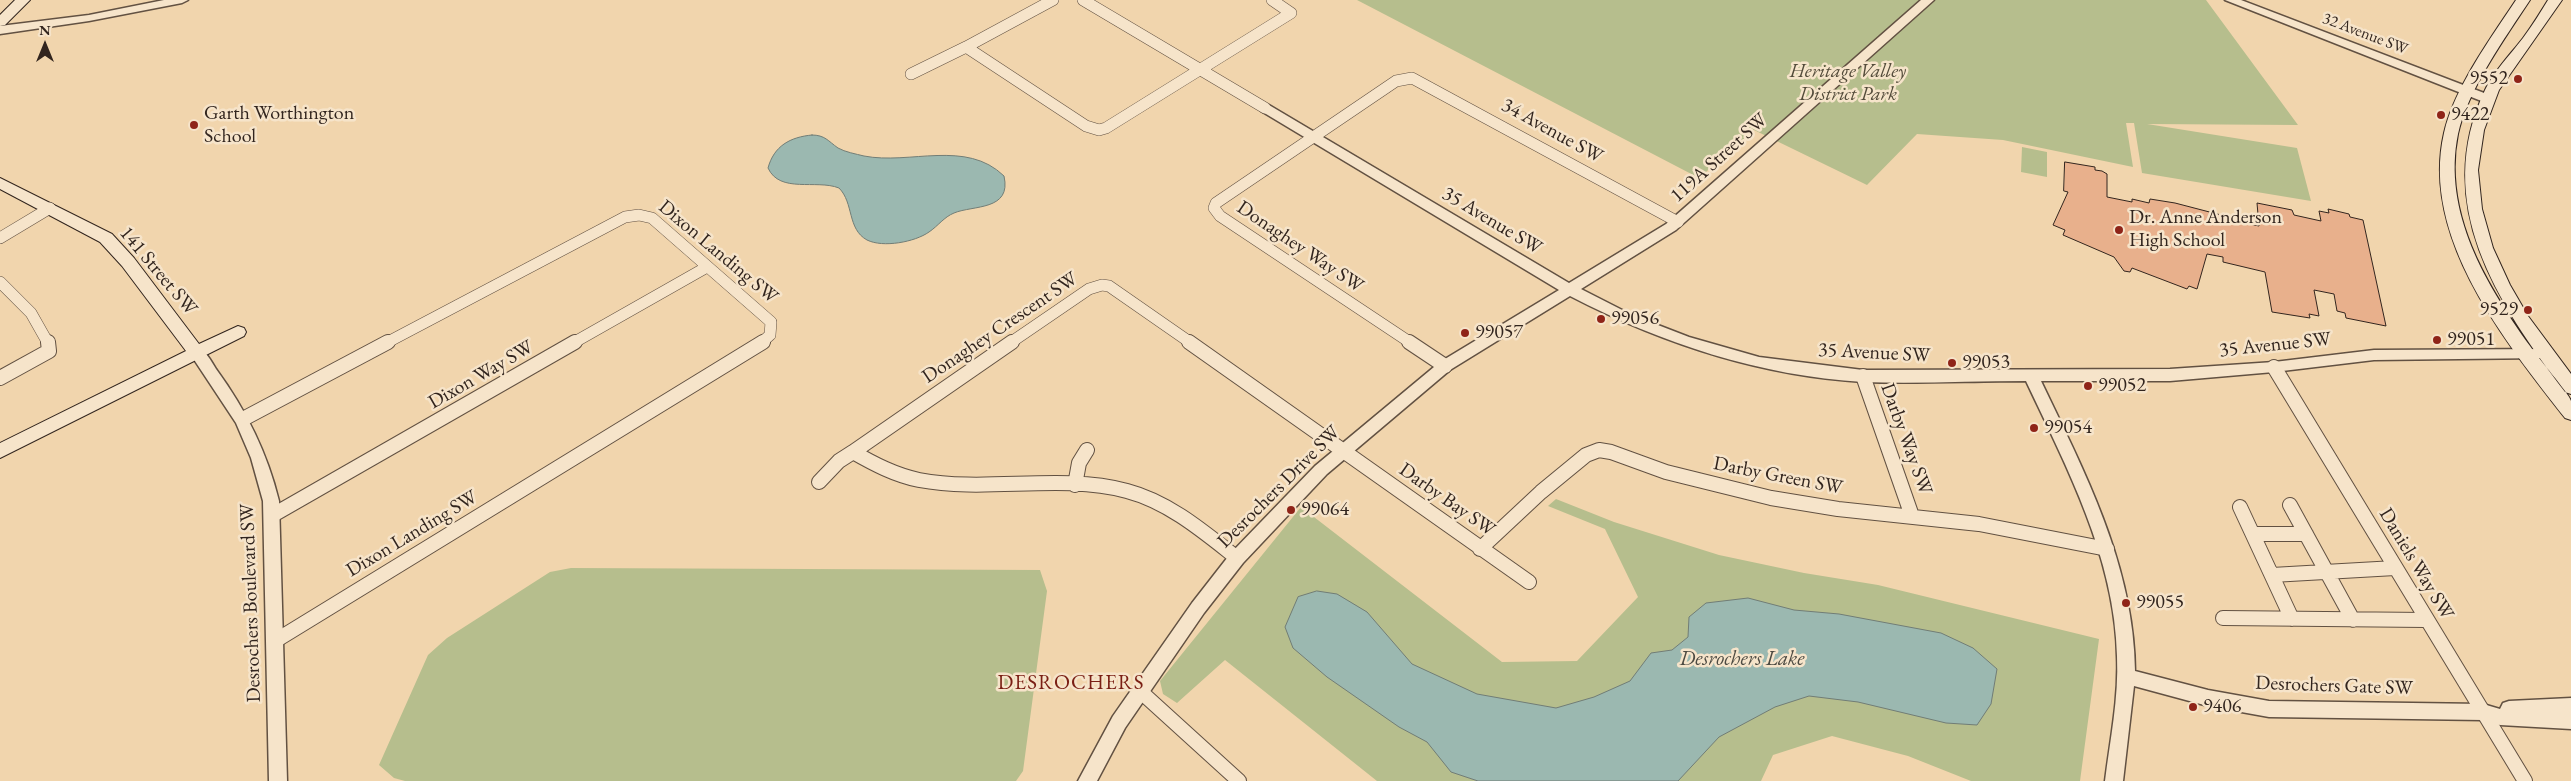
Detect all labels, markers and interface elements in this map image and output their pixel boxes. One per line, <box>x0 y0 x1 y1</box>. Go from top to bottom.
street label: 32 Avenue SW <box>2320 9 2410 59</box>
north arrow <box>20 20 70 70</box>
text: N <box>39 21 51 39</box>
park label: Heritage Valley District Park <box>1790 60 1906 107</box>
place label: 9552 <box>2470 67 2508 91</box>
marker: 9552 <box>2512 73 2524 85</box>
street label: 34 Avenue SW <box>1497 93 1607 169</box>
place label: Garth Worthington School <box>204 102 354 149</box>
place label: 9422 <box>2451 103 2489 127</box>
street label: 119A Street SW <box>1666 108 1772 208</box>
marker: 9422 <box>2435 109 2447 121</box>
marker: Garth Worthington School <box>188 119 200 131</box>
street label: 35 Avenue SW <box>1438 182 1546 260</box>
street label: Dixon Landing SW <box>653 195 783 309</box>
street label: Donaghey Way SW <box>1232 196 1368 298</box>
place label: Dr. Anne Anderson High School <box>2129 206 2282 253</box>
street label: 141 Street SW <box>114 222 202 320</box>
marker: Dr. Anne Anderson High School <box>2113 224 2125 236</box>
street label: Donaghey Crescent SW <box>918 267 1082 389</box>
place label: 9529 <box>2480 298 2518 322</box>
marker: 9529 <box>2522 304 2534 316</box>
place label: 99056 <box>1611 307 1659 331</box>
marker: 99056 <box>1595 313 1607 325</box>
place label: 99057 <box>1475 321 1523 345</box>
marker: 99057 <box>1459 327 1471 339</box>
street label: 35 Avenue SW <box>2218 327 2332 363</box>
place label: 99051 <box>2447 328 2495 352</box>
marker: 99051 <box>2431 334 2443 346</box>
street label: Dixon Way SW <box>424 335 538 415</box>
street label: 35 Avenue SW <box>1817 338 1931 368</box>
place label: 99053 <box>1962 351 2010 375</box>
marker: 99053 <box>1946 357 1958 369</box>
place label: 99052 <box>2098 374 2146 398</box>
street label: Darby Way SW <box>1875 380 1937 498</box>
marker: 99052 <box>2082 380 2094 392</box>
place label: 99054 <box>2044 416 2092 440</box>
street label: Desrochers Drive SW <box>1213 421 1345 553</box>
marker: 99054 <box>2028 422 2040 434</box>
street label: Darby Green SW <box>1711 452 1845 500</box>
street label: Darby Bay SW <box>1394 458 1500 542</box>
street label: Dixon Landing SW <box>342 485 482 583</box>
place label: 99064 <box>1301 498 1349 522</box>
street label: Desrochers Boulevard SW <box>236 503 266 703</box>
marker: 99064 <box>1285 504 1297 516</box>
street label: Daniels Way SW <box>2373 504 2459 624</box>
place label: 99055 <box>2136 591 2184 615</box>
marker: 99055 <box>2120 597 2132 609</box>
water label: Desrochers Lake <box>1679 646 1805 672</box>
district label: DESROCHERS <box>996 670 1146 696</box>
street label: Desrochers Gate SW <box>2255 671 2413 701</box>
place label: 9406 <box>2203 695 2241 719</box>
marker: 9406 <box>2187 701 2199 713</box>

